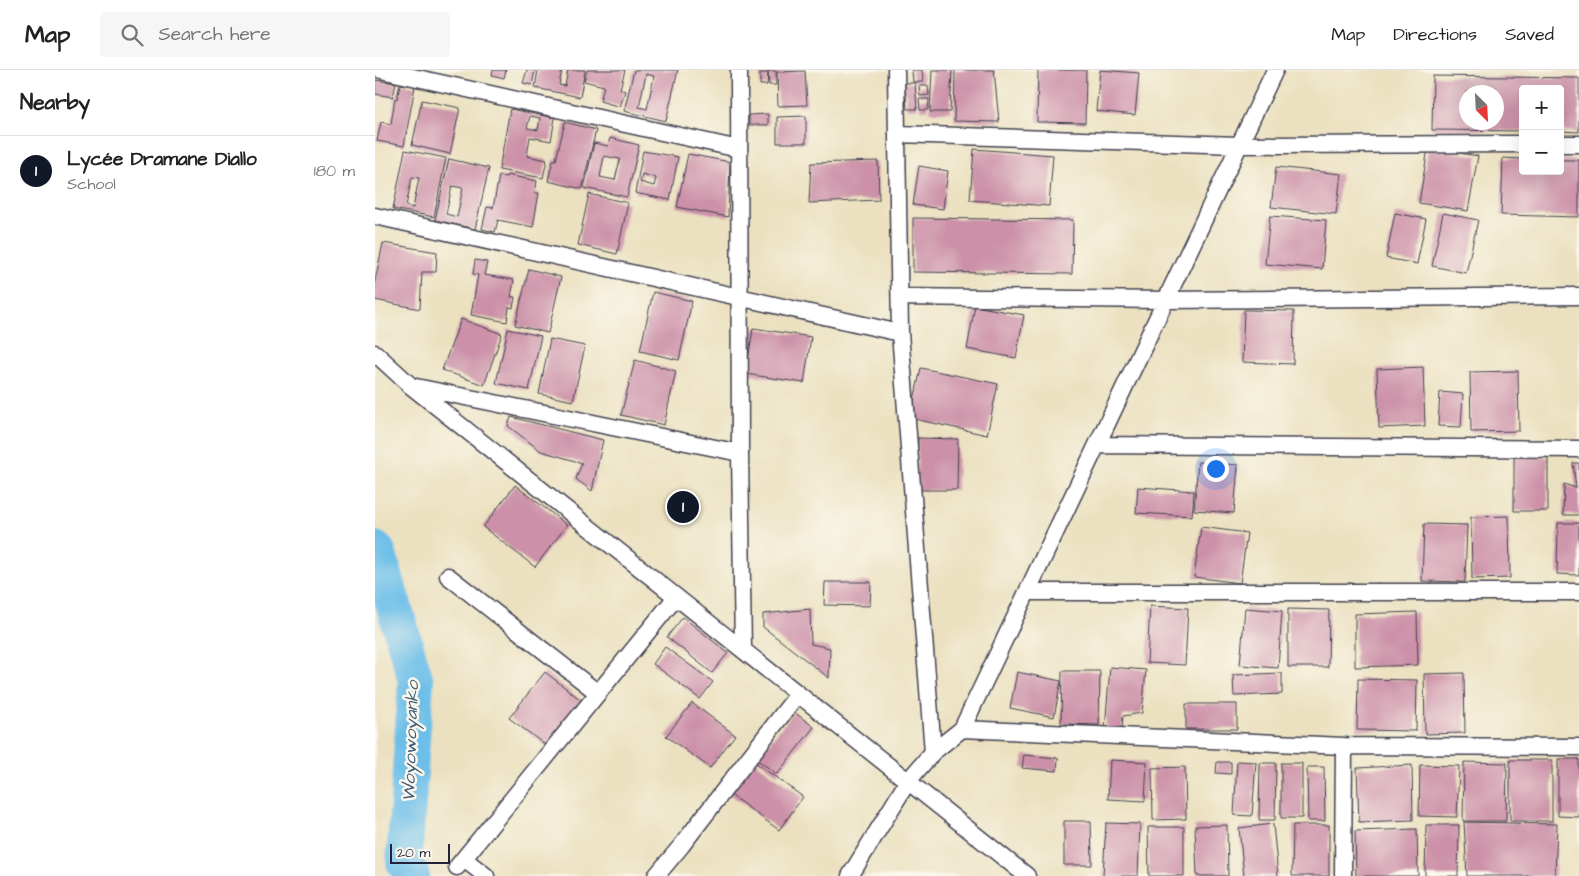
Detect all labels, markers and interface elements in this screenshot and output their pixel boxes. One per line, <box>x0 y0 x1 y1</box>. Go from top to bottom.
search box <box>100 12 450 57</box>
text: Map <box>25 18 70 52</box>
icon: search <box>118 21 146 49</box>
text: Search here <box>158 21 271 48</box>
text: Map <box>1331 22 1365 47</box>
text: Directions <box>1393 22 1477 47</box>
text: Saved <box>1505 22 1554 47</box>
north arrow <box>1459 85 1504 130</box>
map controls <box>1519 85 1564 175</box>
button: + <box>1519 85 1564 130</box>
text: Nearby <box>20 88 90 117</box>
button: − <box>1519 130 1564 175</box>
text: Lycée Dramane Diallo <box>67 146 257 173</box>
text: 1 <box>35 160 37 182</box>
text: 180 m <box>314 160 355 182</box>
text: School <box>67 173 116 195</box>
your location <box>1203 456 1229 482</box>
pin: 1 <box>667 488 699 526</box>
water label: Woyowoyanko <box>396 678 426 802</box>
scale bar <box>390 841 450 864</box>
text: 20 m <box>397 843 430 863</box>

